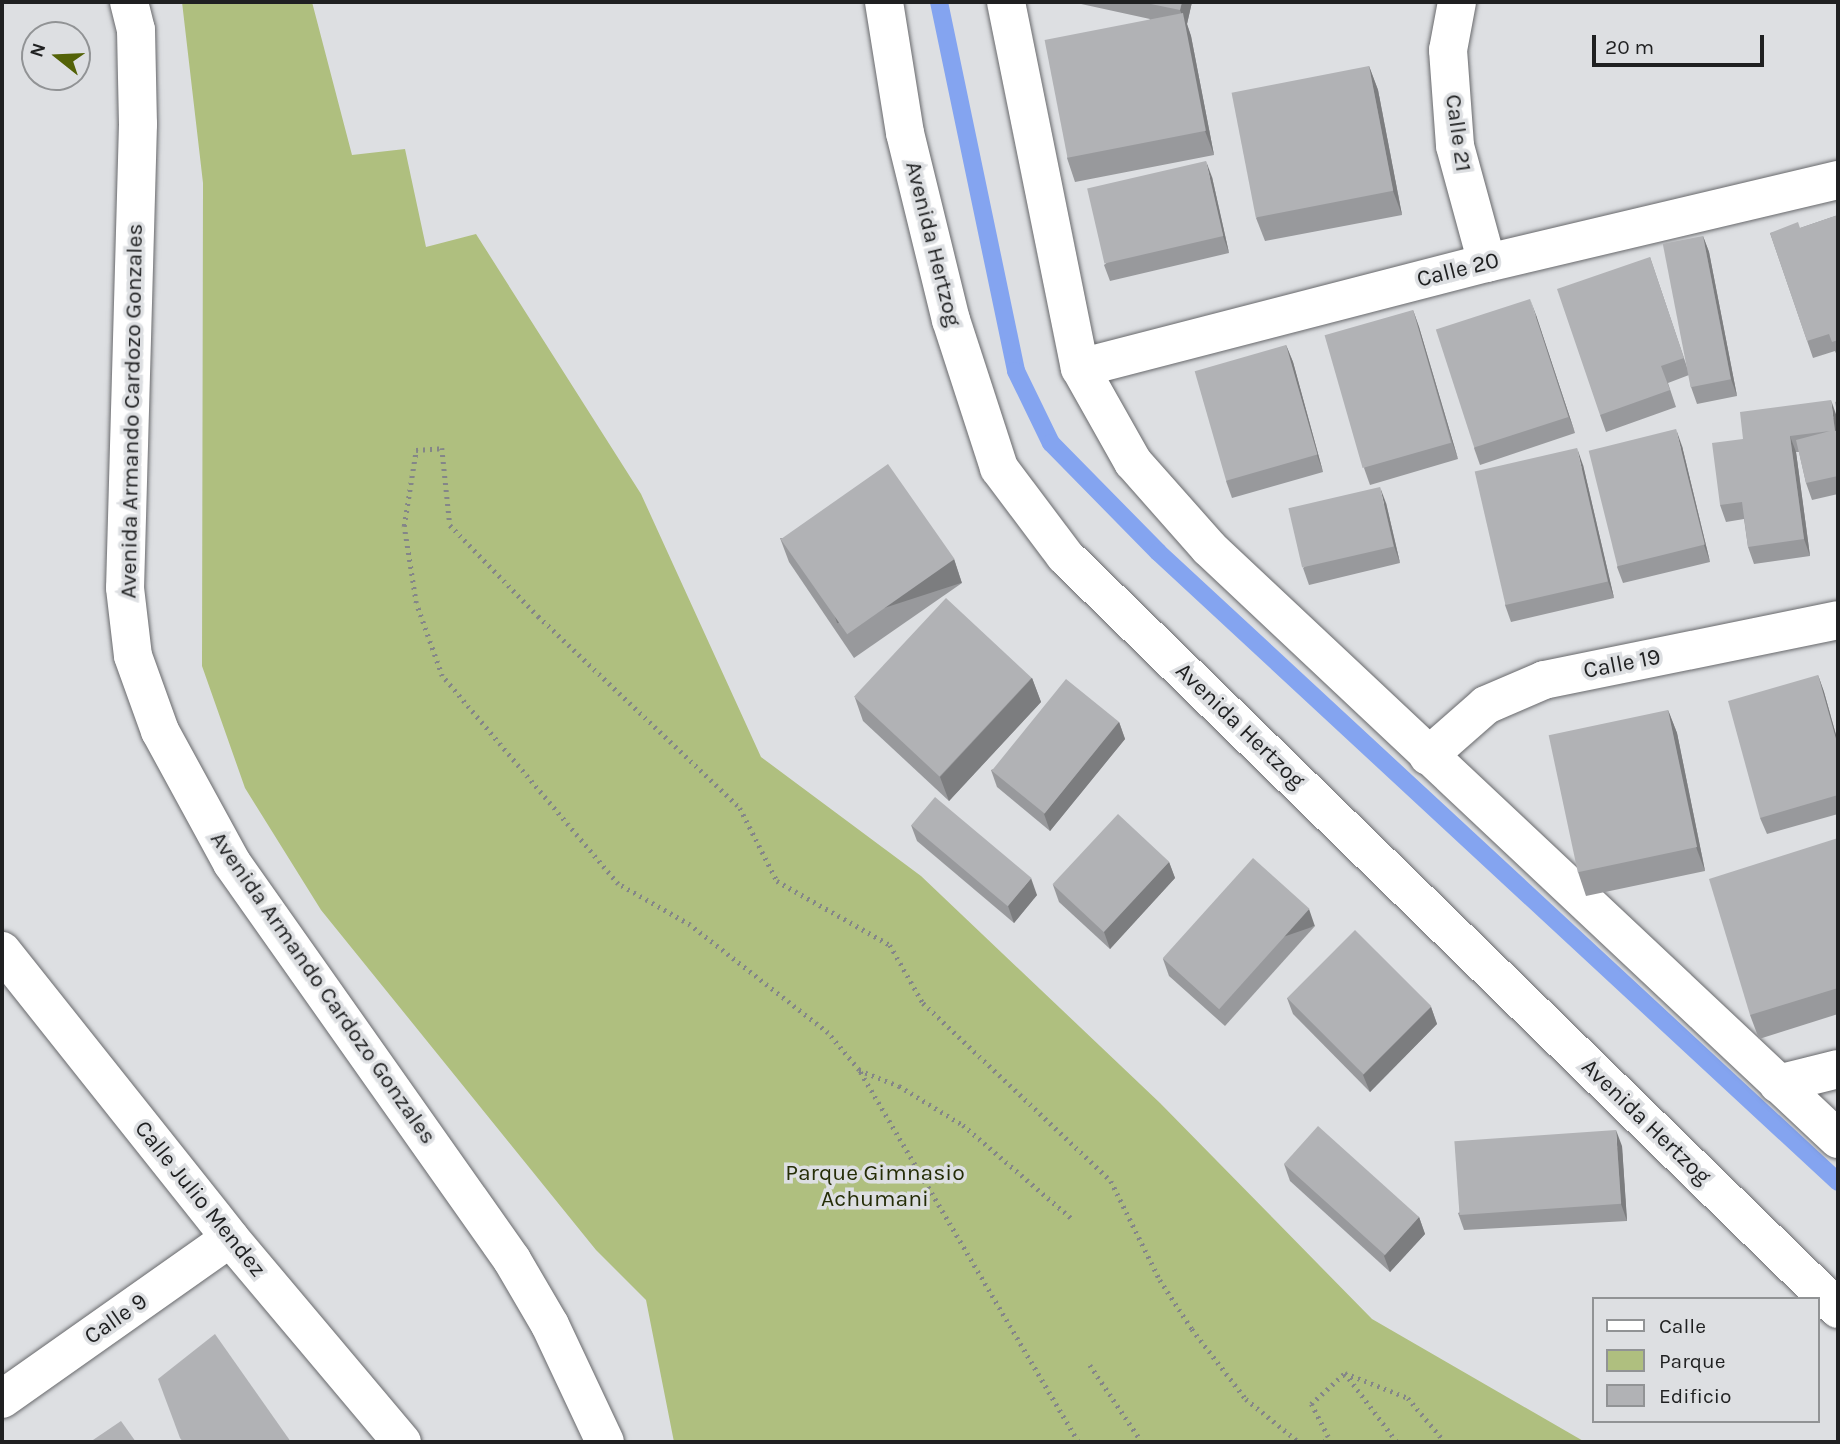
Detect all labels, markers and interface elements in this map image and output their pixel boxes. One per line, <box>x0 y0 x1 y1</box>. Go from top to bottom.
north arrow <box>21 21 91 91</box>
scale bar <box>1595 21 1766 65</box>
text: 20 m <box>1605 35 1654 59</box>
text: N <box>25 40 50 60</box>
street label: Calle 21 <box>1439 93 1477 173</box>
street label: Avenida Hertzog <box>899 159 967 329</box>
street label: Avenida Armando Cardozo Gonzales <box>115 223 149 599</box>
street label: Calle 20 <box>1414 246 1502 294</box>
street label: Calle 19 <box>1581 643 1663 685</box>
street label: Avenida Hertzog <box>1170 657 1310 795</box>
street label: Avenida Armando Cardozo Gonzales <box>204 826 442 1150</box>
street label: Avenida Hertzog <box>1576 1053 1716 1191</box>
street label: Calle Julio Mendez <box>129 1115 271 1283</box>
park label: Parque Gimnasio Achumani <box>785 1159 965 1213</box>
street label: Calle 9 <box>79 1288 153 1350</box>
legend <box>1591 1297 1819 1423</box>
text: Calle <box>1659 1314 1706 1338</box>
text: Parque <box>1659 1349 1726 1373</box>
text: Edificio <box>1659 1384 1732 1408</box>

